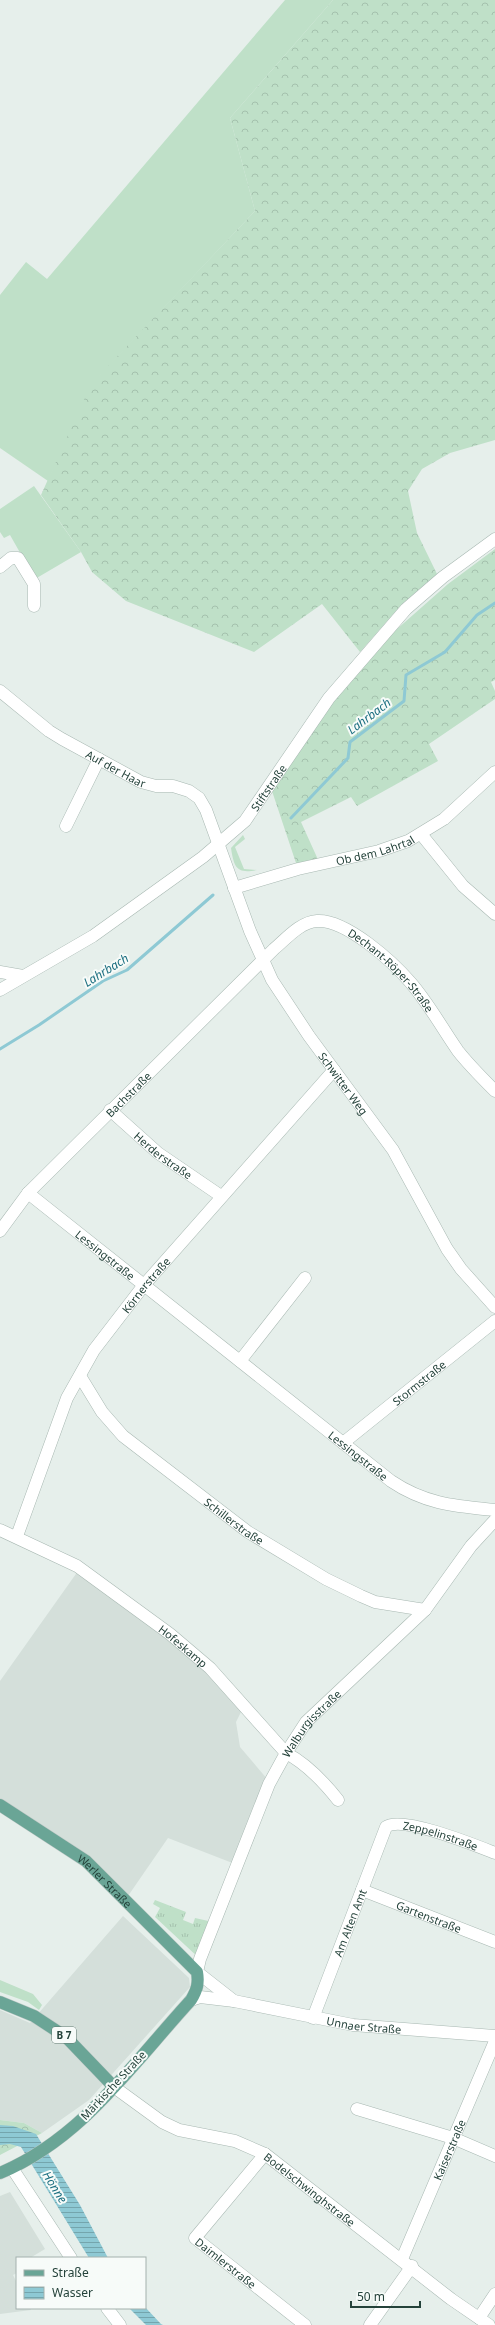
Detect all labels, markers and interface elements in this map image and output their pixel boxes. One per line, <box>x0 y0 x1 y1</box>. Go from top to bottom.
water label: Lahrbach <box>344 694 394 738</box>
street label: Auf der Haar <box>83 746 148 791</box>
street label: Stiftstraße <box>247 761 289 814</box>
street label: Ob dem Lahrtal <box>334 832 417 868</box>
street label: Dechant-Röper-Straße <box>346 925 438 1015</box>
water label: Lahrbach <box>80 949 132 991</box>
street label: Schwitter Weg <box>316 1049 372 1117</box>
street label: Bachstraße <box>102 1068 154 1120</box>
street label: Herderstraße <box>131 1128 195 1182</box>
street label: Lessingstraße <box>73 1226 138 1283</box>
street label: Körnerstraße <box>118 1254 173 1316</box>
street label: Stormstraße <box>389 1356 448 1408</box>
street label: Lessingstraße <box>326 1427 391 1484</box>
street label: Schillerstraße <box>201 1494 267 1547</box>
street label: Hofeskamp <box>156 1621 211 1671</box>
street label: Walburgisstraße <box>278 1686 344 1760</box>
street label: Zeppelinstraße <box>402 1817 480 1853</box>
street label: Werler Straße <box>75 1850 136 1911</box>
street label: Am Alten Amt <box>330 1887 369 1959</box>
street label: Gartenstraße <box>394 1897 464 1936</box>
street label: Unnaer Straße <box>325 2012 402 2036</box>
road number: B 7 <box>52 2027 76 2043</box>
street label: Märkische Straße <box>77 2047 149 2123</box>
street label: Kaiserstraße <box>429 2117 468 2182</box>
street label: Bodelschwinghstraße <box>261 2149 359 2229</box>
water label: Hönne <box>39 2168 71 2206</box>
street label: Daimlerstraße <box>192 2234 260 2291</box>
legend <box>16 2257 146 2309</box>
text: Straße <box>52 2264 89 2281</box>
scale bar <box>351 2283 420 2309</box>
text: Wasser <box>52 2284 93 2301</box>
text: 50 m <box>357 2288 385 2305</box>

